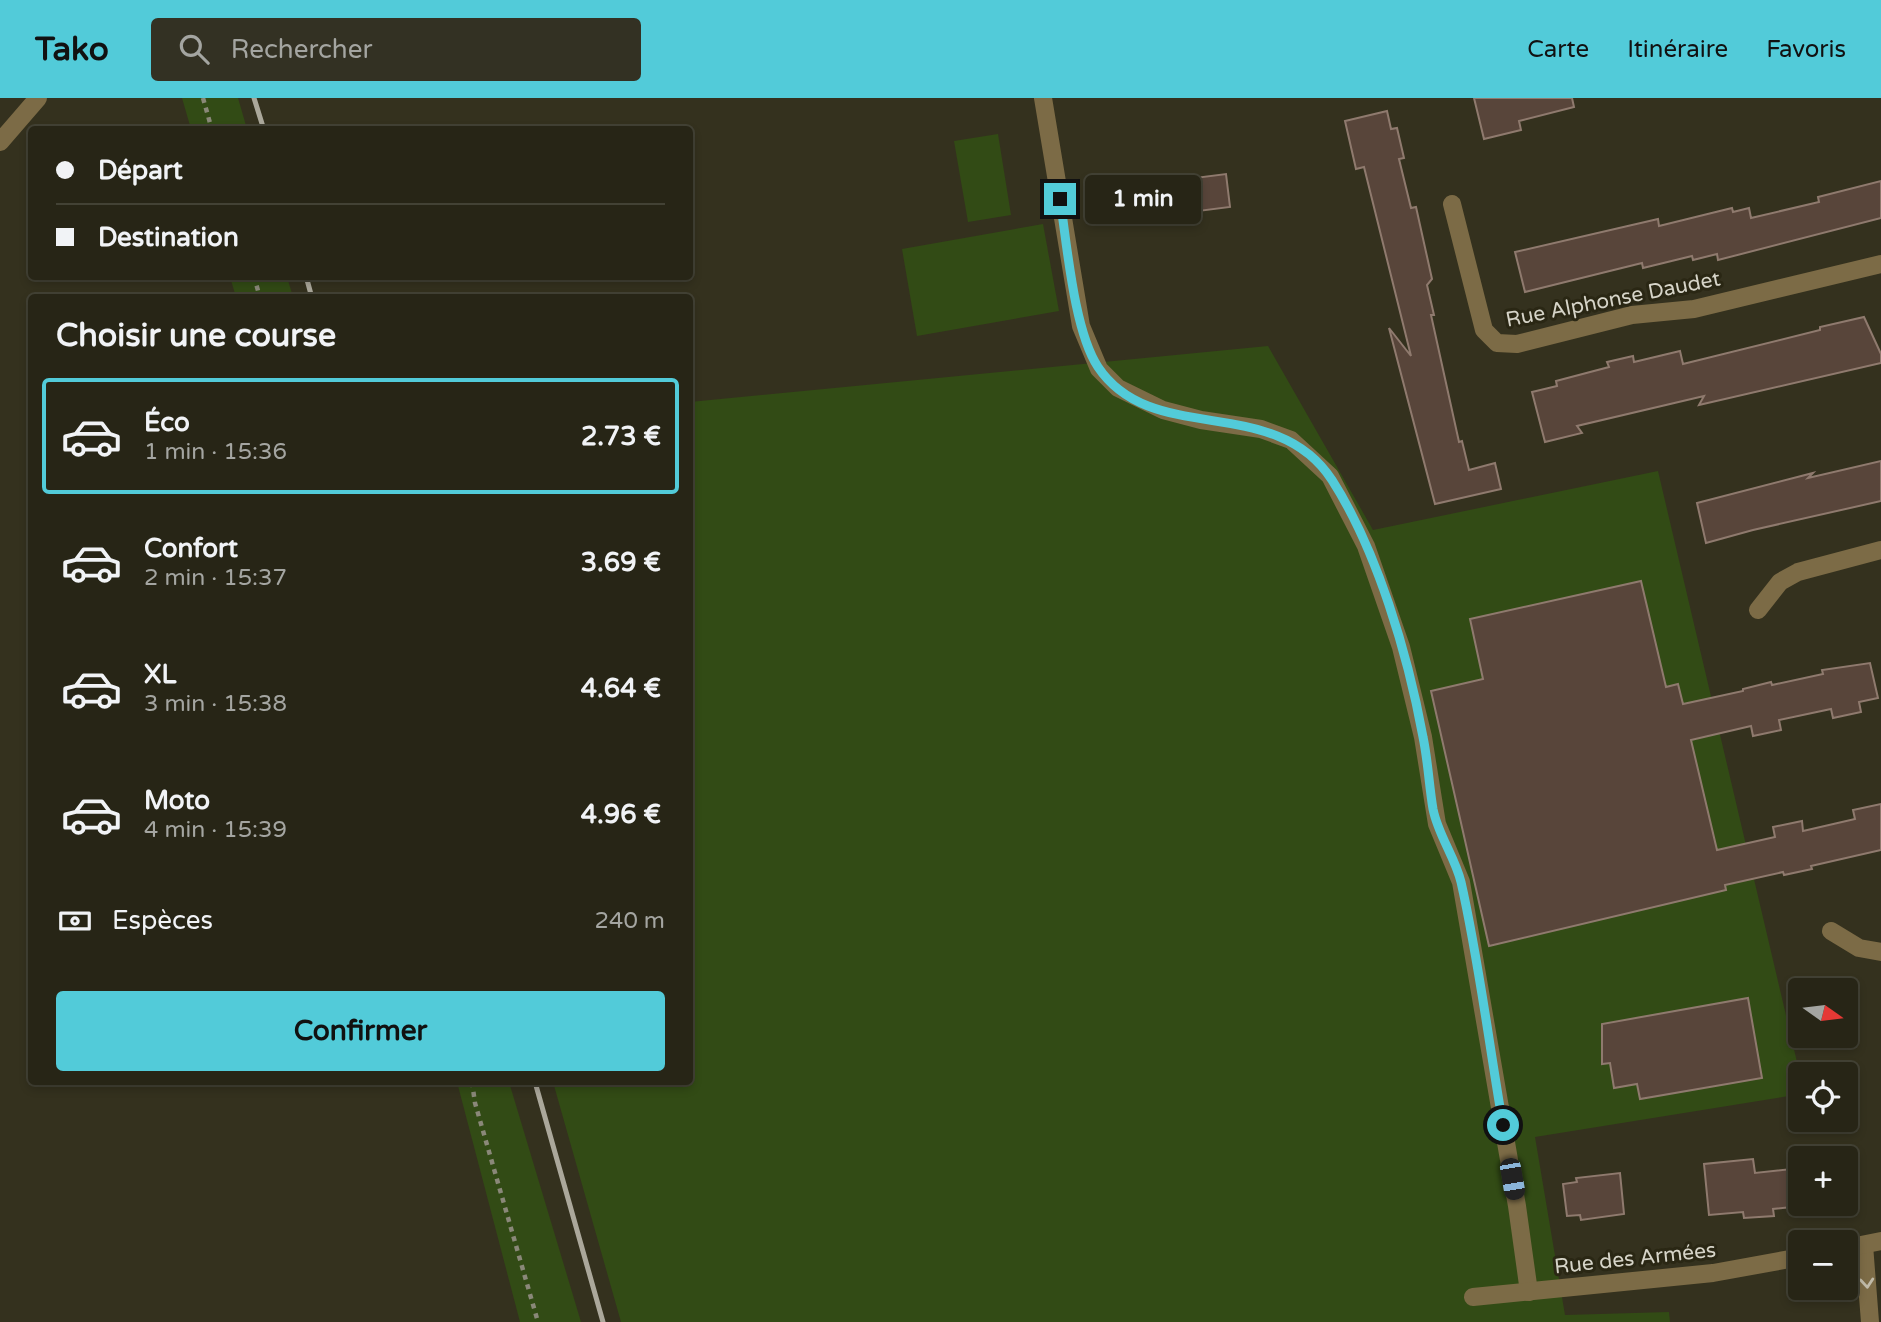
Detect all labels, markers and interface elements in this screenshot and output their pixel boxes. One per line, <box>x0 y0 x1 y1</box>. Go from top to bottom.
search box <box>151 18 641 81</box>
text: Tako <box>35 30 109 69</box>
icon: search <box>175 30 213 68</box>
text: Rechercher <box>231 34 372 65</box>
text: Carte <box>1527 35 1589 64</box>
text: Itinéraire <box>1627 35 1728 64</box>
text: Favoris <box>1766 35 1846 64</box>
text: Départ <box>98 155 183 186</box>
callout: 1 min <box>1084 174 1200 224</box>
route end <box>1044 183 1076 215</box>
text: 1 min <box>1112 185 1174 213</box>
text: Destination <box>98 222 239 253</box>
street label: Rue Alphonse Daudet <box>1504 266 1723 333</box>
text: Choisir une course <box>56 317 336 355</box>
icon: car <box>60 405 123 468</box>
text: Éco <box>144 407 190 438</box>
text: 2.73 € <box>581 421 661 452</box>
text: 1 min · 15:36 <box>144 438 287 466</box>
icon: car <box>60 531 123 594</box>
text: Confort <box>144 533 238 564</box>
text: 3.69 € <box>581 547 661 578</box>
text: 2 min · 15:37 <box>144 564 287 592</box>
icon: car <box>60 657 123 720</box>
text: XL <box>144 659 176 690</box>
text: 4.64 € <box>581 673 661 704</box>
text: 3 min · 15:38 <box>144 690 287 718</box>
icon: car <box>60 783 123 846</box>
text: Moto <box>144 785 210 816</box>
text: 4.96 € <box>581 799 661 830</box>
text: 4 min · 15:39 <box>144 816 287 844</box>
icon: cash <box>56 902 94 940</box>
text: Espèces <box>112 905 213 936</box>
text: 240 m <box>595 907 665 935</box>
north arrow <box>1788 978 1858 1048</box>
map controls <box>1788 978 1858 1300</box>
button: Confirmer <box>56 991 665 1071</box>
button: locate <box>1788 1062 1858 1132</box>
route start <box>1487 1109 1519 1141</box>
button: + <box>1788 1146 1858 1216</box>
car <box>1499 1156 1526 1202</box>
button: − <box>1788 1230 1858 1300</box>
street label: Rue des Armées <box>1553 1238 1717 1279</box>
one-way arrow <box>1859 1278 1874 1289</box>

